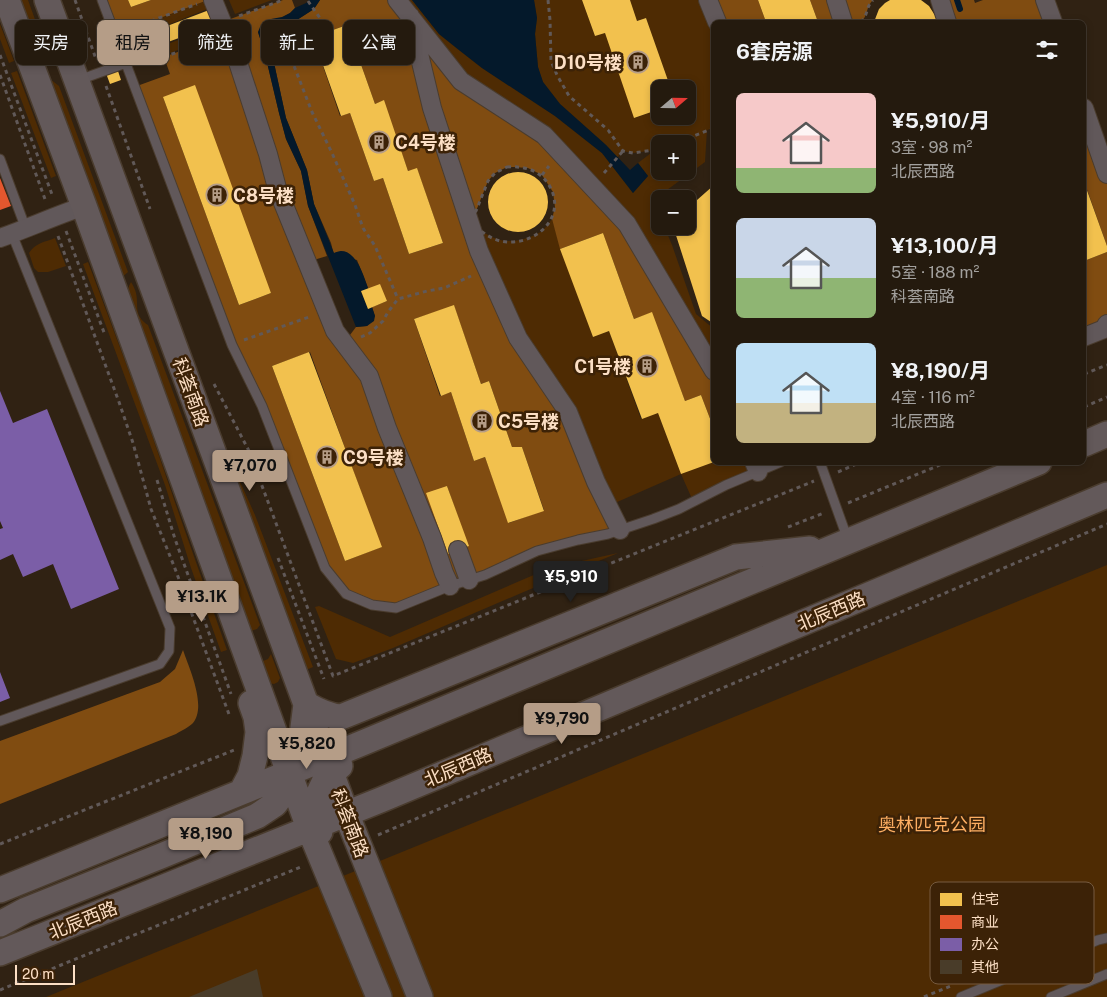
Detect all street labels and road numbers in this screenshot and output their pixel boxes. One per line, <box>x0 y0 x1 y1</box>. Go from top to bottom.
street label: 科荟南路 <box>169 355 213 429</box>
street label: 北辰西路 <box>794 587 868 635</box>
street label: 北辰西路 <box>421 743 495 791</box>
street label: 科荟南路 <box>327 786 373 860</box>
street label: 北辰西路 <box>46 897 120 943</box>

